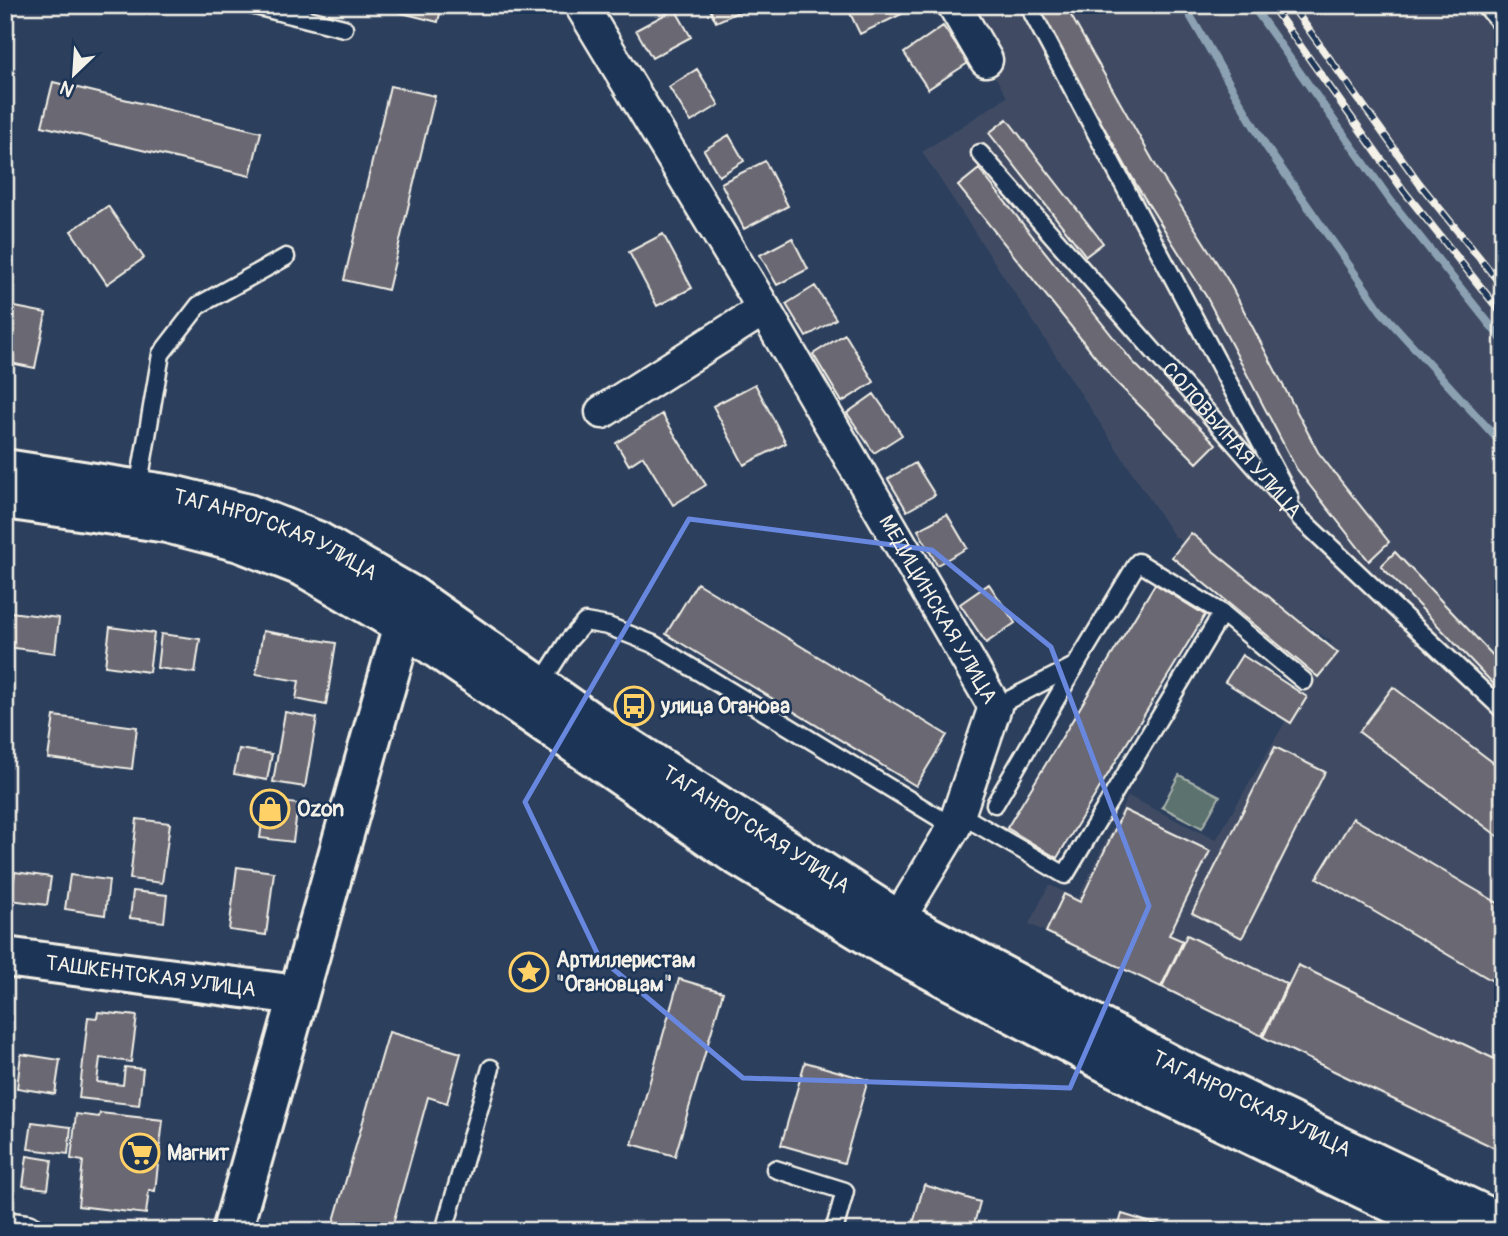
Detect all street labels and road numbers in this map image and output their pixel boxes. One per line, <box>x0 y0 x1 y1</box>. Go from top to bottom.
street label: СОЛОВЬИНАЯ УЛИЦА <box>1156 356 1308 524</box>
street label: ТАГАНРОГСКАЯ УЛИЦА <box>171 482 382 587</box>
street label: МЕДИЦИНСКАЯ УЛИЦА <box>873 510 1004 709</box>
street label: ТАГАНРОГСКАЯ УЛИЦА <box>657 759 855 899</box>
street label: ТАШКЕНТСКАЯ УЛИЦА <box>44 949 258 1003</box>
street label: ТАГАНРОГСКАЯ УЛИЦА <box>1147 1044 1356 1163</box>

